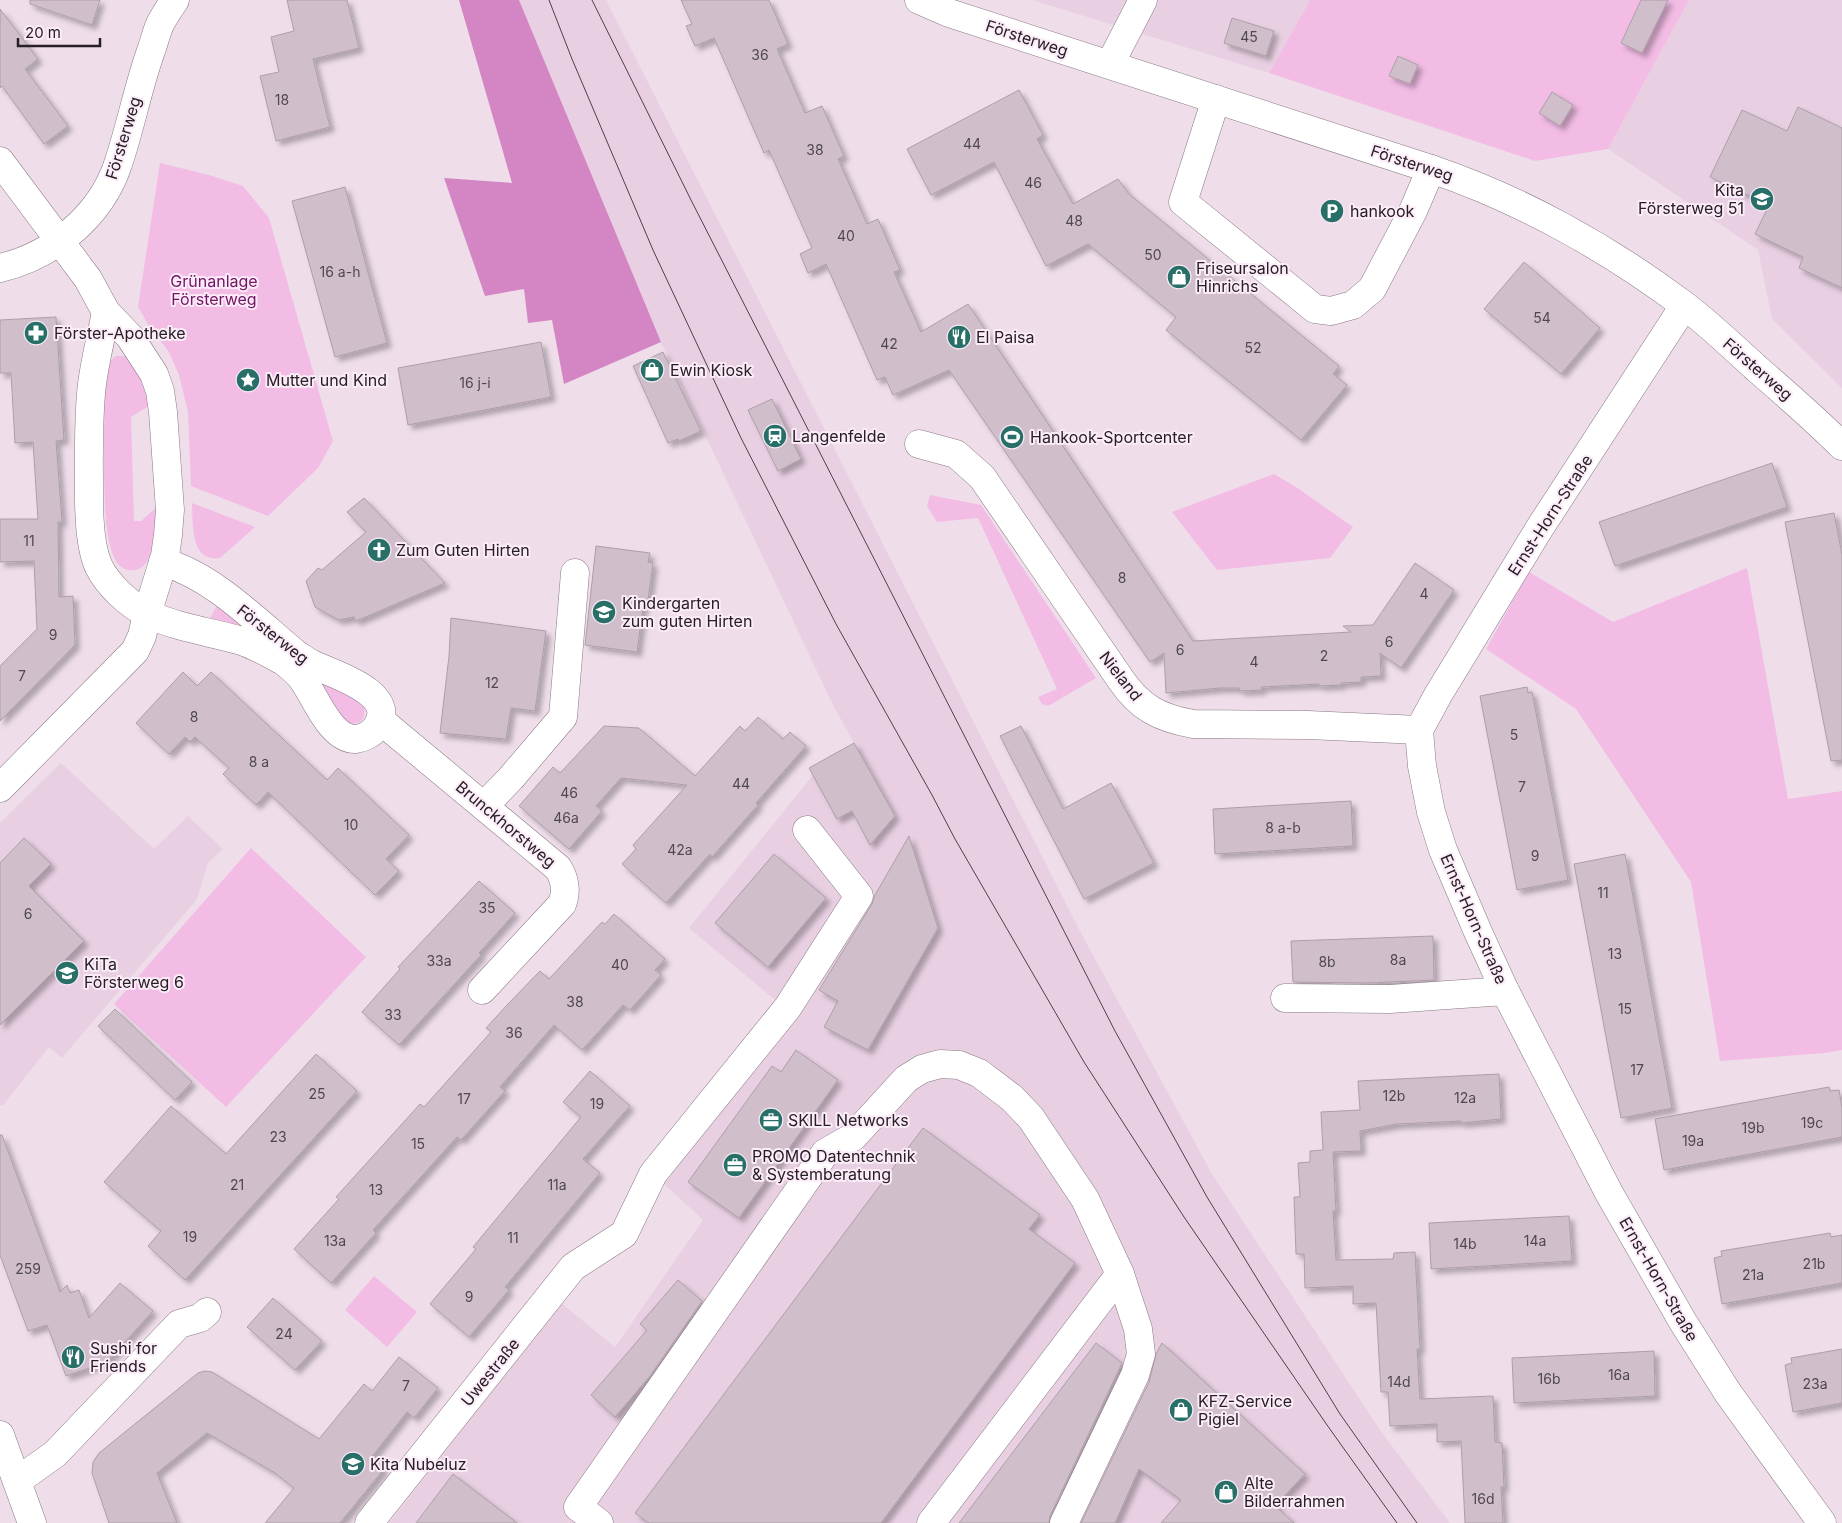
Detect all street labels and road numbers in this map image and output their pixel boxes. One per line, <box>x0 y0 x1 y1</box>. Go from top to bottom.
street label: Försterweg <box>983 15 1071 61</box>
street label: Försterweg <box>101 94 145 182</box>
street label: Försterweg <box>1368 140 1456 186</box>
street label: Försterweg <box>1719 333 1797 405</box>
street label: Ernst-Horn-Straße <box>1503 451 1597 579</box>
street label: Försterweg <box>233 600 313 668</box>
street label: Nieland <box>1095 647 1147 705</box>
street label: Brunckhorstweg <box>452 776 560 872</box>
street label: Ernst-Horn-Straße <box>1436 851 1512 987</box>
street label: Ernst-Horn-Straße <box>1615 1213 1703 1345</box>
street label: Uwestraße <box>456 1334 524 1410</box>

